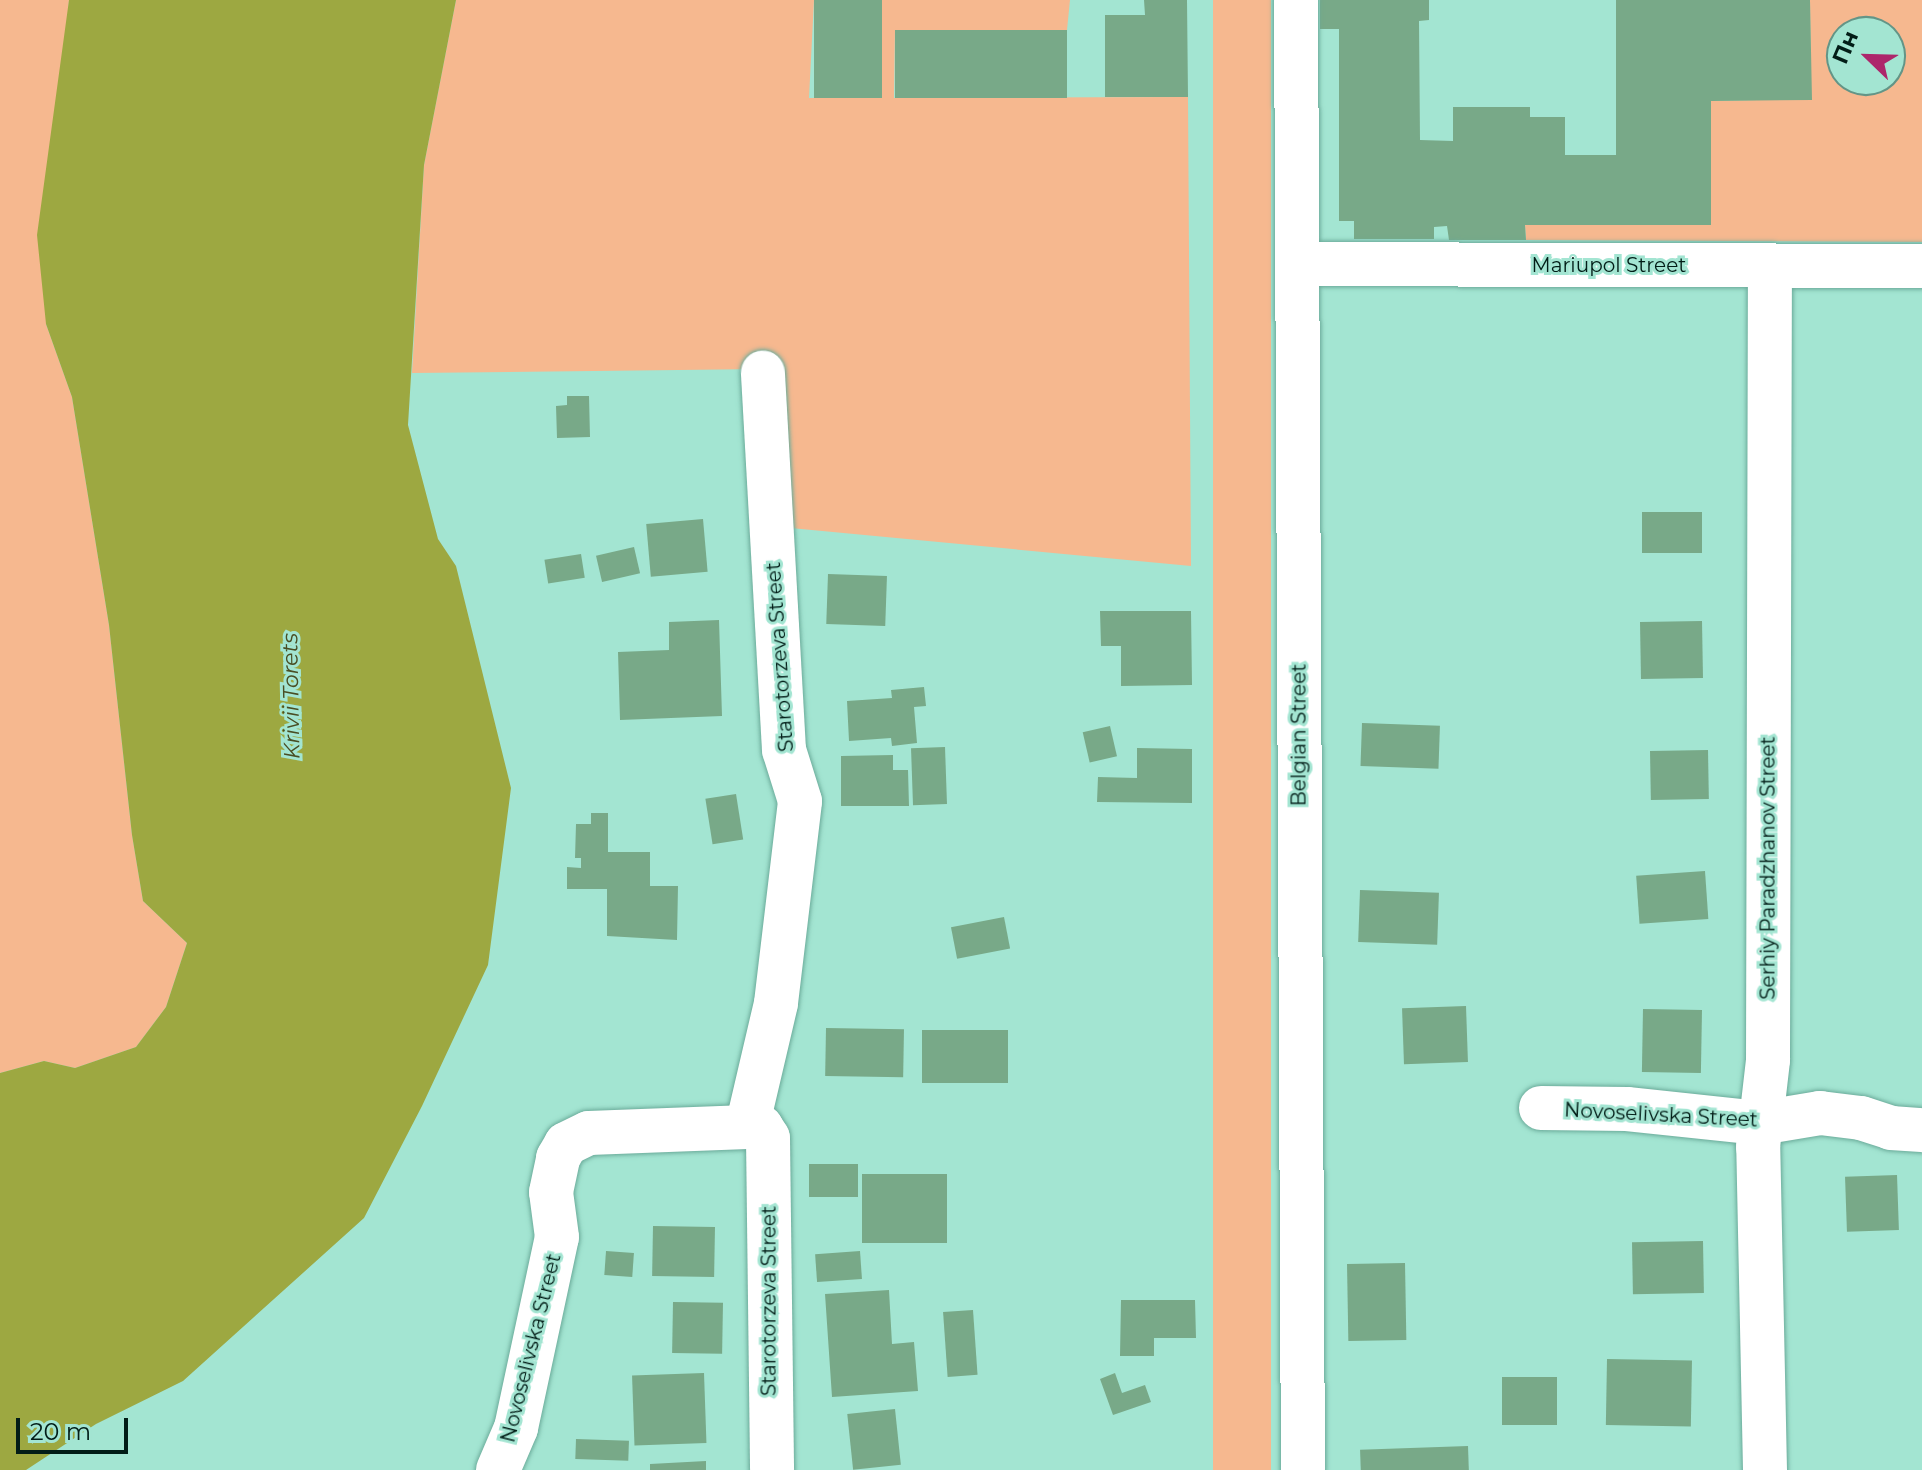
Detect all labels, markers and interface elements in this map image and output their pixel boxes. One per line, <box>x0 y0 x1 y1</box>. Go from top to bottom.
north arrow <box>1826 16 1906 96</box>
text: Пн <box>1826 27 1864 68</box>
street label: Mariupol Street <box>1532 253 1686 277</box>
street label: Starotorzeva Street <box>761 561 799 753</box>
water label: Krivii Torets <box>277 633 305 759</box>
street label: Belgian Street <box>1287 664 1311 806</box>
street label: Serhiy Paradzhanov Street <box>1756 736 1780 1000</box>
street label: Novoselivska Street <box>1564 1098 1758 1132</box>
street label: Starotorzeva Street <box>757 1206 781 1396</box>
street label: Novoselivska Street <box>496 1251 566 1445</box>
scale bar <box>20 1402 132 1452</box>
text: 20 m <box>30 1417 91 1446</box>

